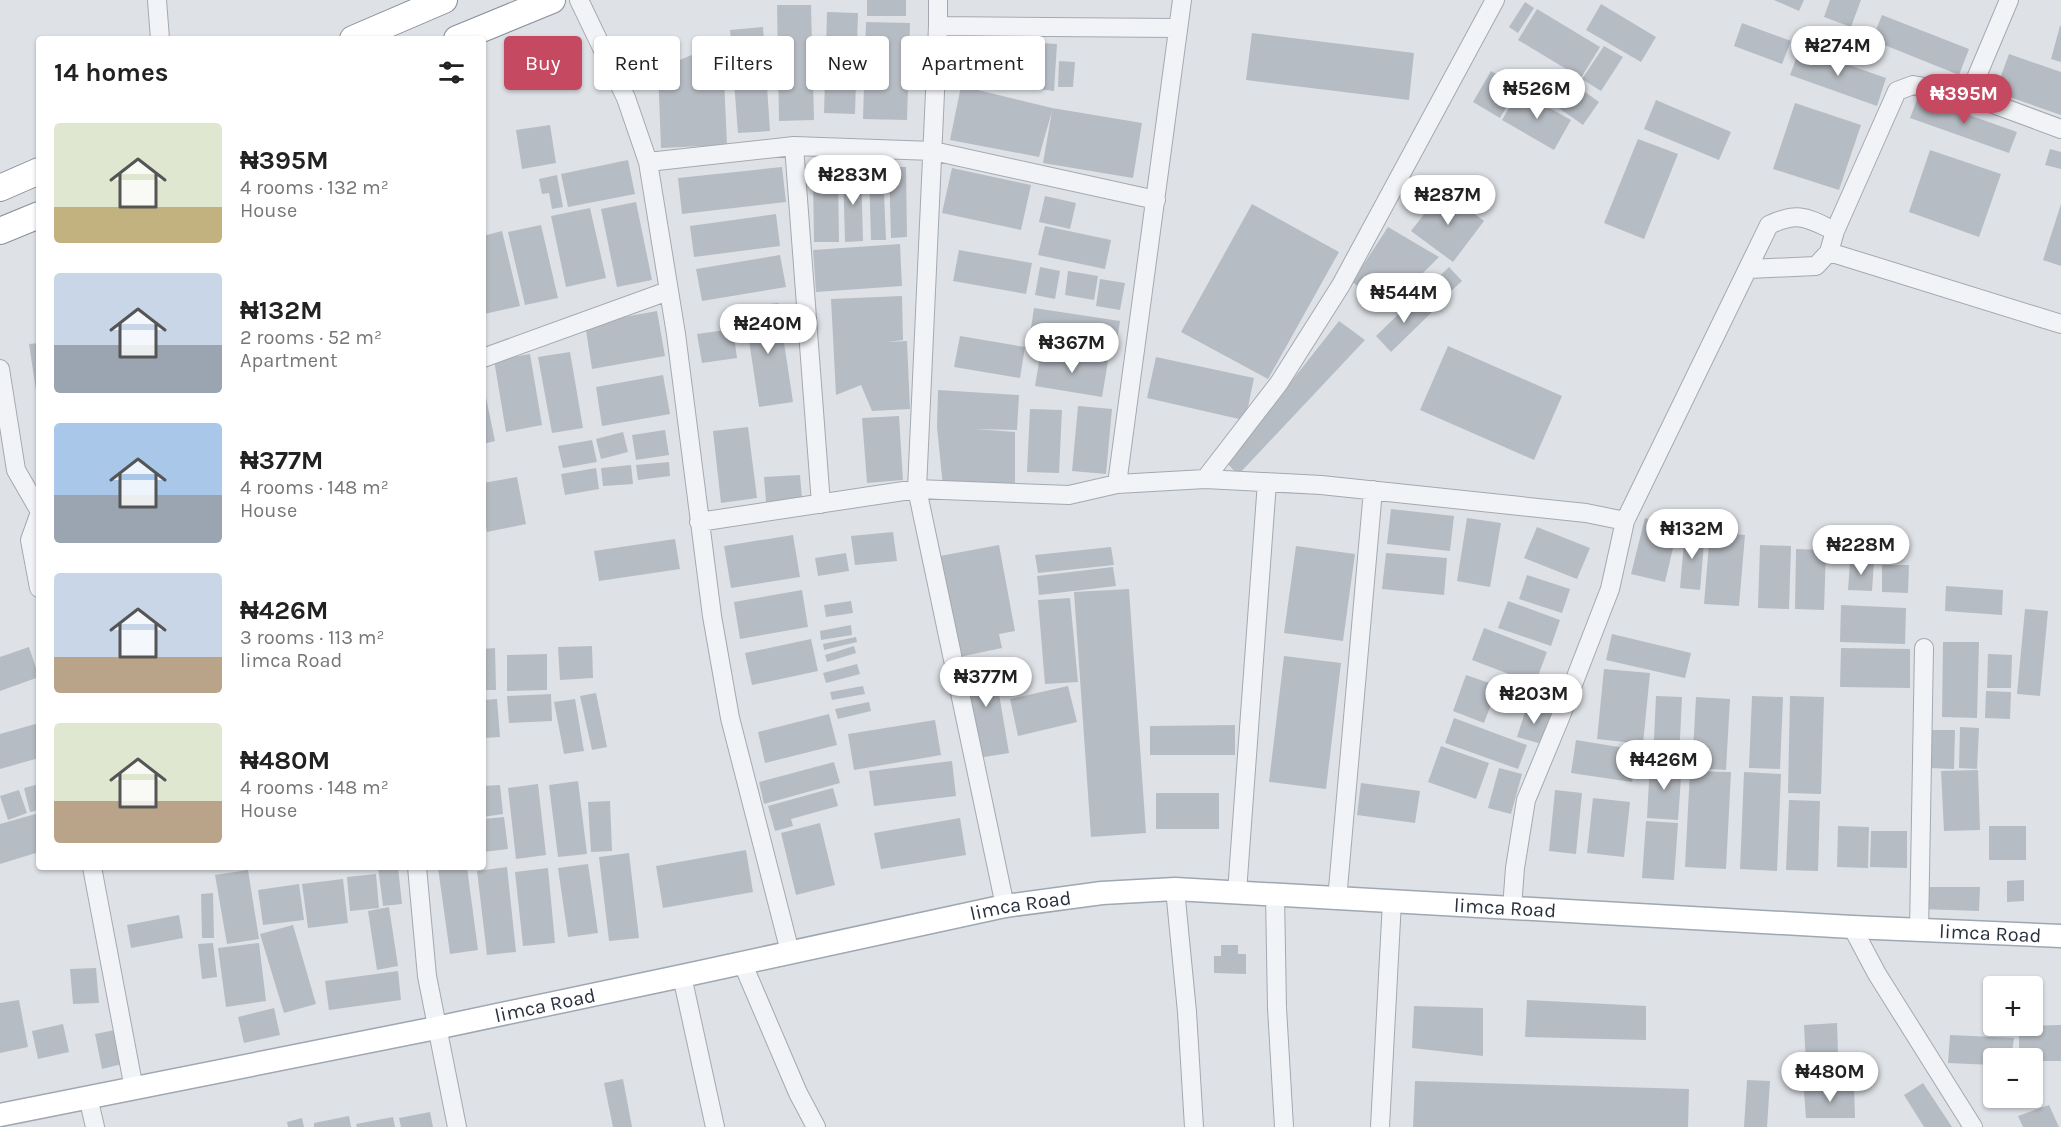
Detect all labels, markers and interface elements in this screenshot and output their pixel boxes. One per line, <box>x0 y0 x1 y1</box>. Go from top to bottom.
pin: ₦274M <box>1796 26 1880 77</box>
text: ₦274M <box>1805 34 1871 57</box>
chip: Buy <box>504 36 582 90</box>
chip: Rent <box>594 36 680 90</box>
chip: Filters <box>692 36 794 90</box>
chip: New <box>806 36 889 90</box>
chip: Apartment <box>901 36 1045 90</box>
icon: filters <box>435 56 468 89</box>
text: 14 homes <box>54 57 168 88</box>
pin: ₦526M <box>1495 69 1579 120</box>
pin: ₦395M <box>1922 74 2006 125</box>
text: ₦526M <box>1503 77 1571 100</box>
text: ₦395M <box>1930 82 1998 105</box>
text: ₦395M <box>240 145 329 176</box>
icon: home <box>102 147 174 219</box>
pin: ₦283M <box>811 155 895 206</box>
text: ₦283M <box>818 163 888 186</box>
pin: ₦287M <box>1406 175 1490 226</box>
text: 4 rooms · 132 m² <box>240 176 389 199</box>
text: ₦287M <box>1415 183 1481 206</box>
text: House <box>240 199 297 222</box>
pin: ₦544M <box>1362 273 1446 324</box>
text: ₦544M <box>1370 281 1438 304</box>
text: ₦132M <box>240 295 323 326</box>
icon: home <box>102 297 174 369</box>
pin: ₦240M <box>726 304 810 355</box>
text: ₦240M <box>734 312 802 335</box>
pin: ₦367M <box>1030 323 1114 374</box>
text: 2 rooms · 52 m² <box>240 326 382 349</box>
text: ₦367M <box>1039 331 1105 354</box>
text: Apartment <box>240 349 338 372</box>
text: ₦377M <box>240 445 324 476</box>
icon: home <box>102 447 174 519</box>
text: 4 rooms · 148 m² <box>240 476 389 499</box>
text: House <box>240 499 297 522</box>
pin: ₦132M <box>1650 509 1734 560</box>
text: ₦132M <box>1660 517 1724 540</box>
pin: ₦228M <box>1819 525 1903 576</box>
text: ₦228M <box>1826 533 1896 556</box>
text: ₦426M <box>240 595 329 626</box>
icon: home <box>102 597 174 669</box>
text: 3 rooms · 113 m² <box>240 626 384 649</box>
text: limca Road <box>240 649 342 672</box>
pin: ₦377M <box>944 657 1028 708</box>
text: ₦377M <box>954 665 1018 688</box>
pin: ₦203M <box>1492 674 1576 725</box>
text: ₦203M <box>1499 682 1569 705</box>
pin: ₦426M <box>1622 740 1706 791</box>
text: ₦480M <box>240 745 330 776</box>
icon: home <box>102 747 174 819</box>
text: ₦426M <box>1630 748 1698 771</box>
text: 4 rooms · 148 m² <box>240 776 389 799</box>
text: House <box>240 799 297 822</box>
street label: limca Road <box>968 886 1073 925</box>
street label: limca Road <box>1453 894 1557 922</box>
street label: limca Road <box>1939 920 2042 947</box>
map controls <box>1983 976 2043 1108</box>
button: + <box>1983 976 2043 1036</box>
street label: limca Road <box>493 984 598 1027</box>
button: − <box>1983 1048 2043 1108</box>
pin: ₦480M <box>1788 1052 1872 1103</box>
text: ₦480M <box>1795 1060 1865 1083</box>

